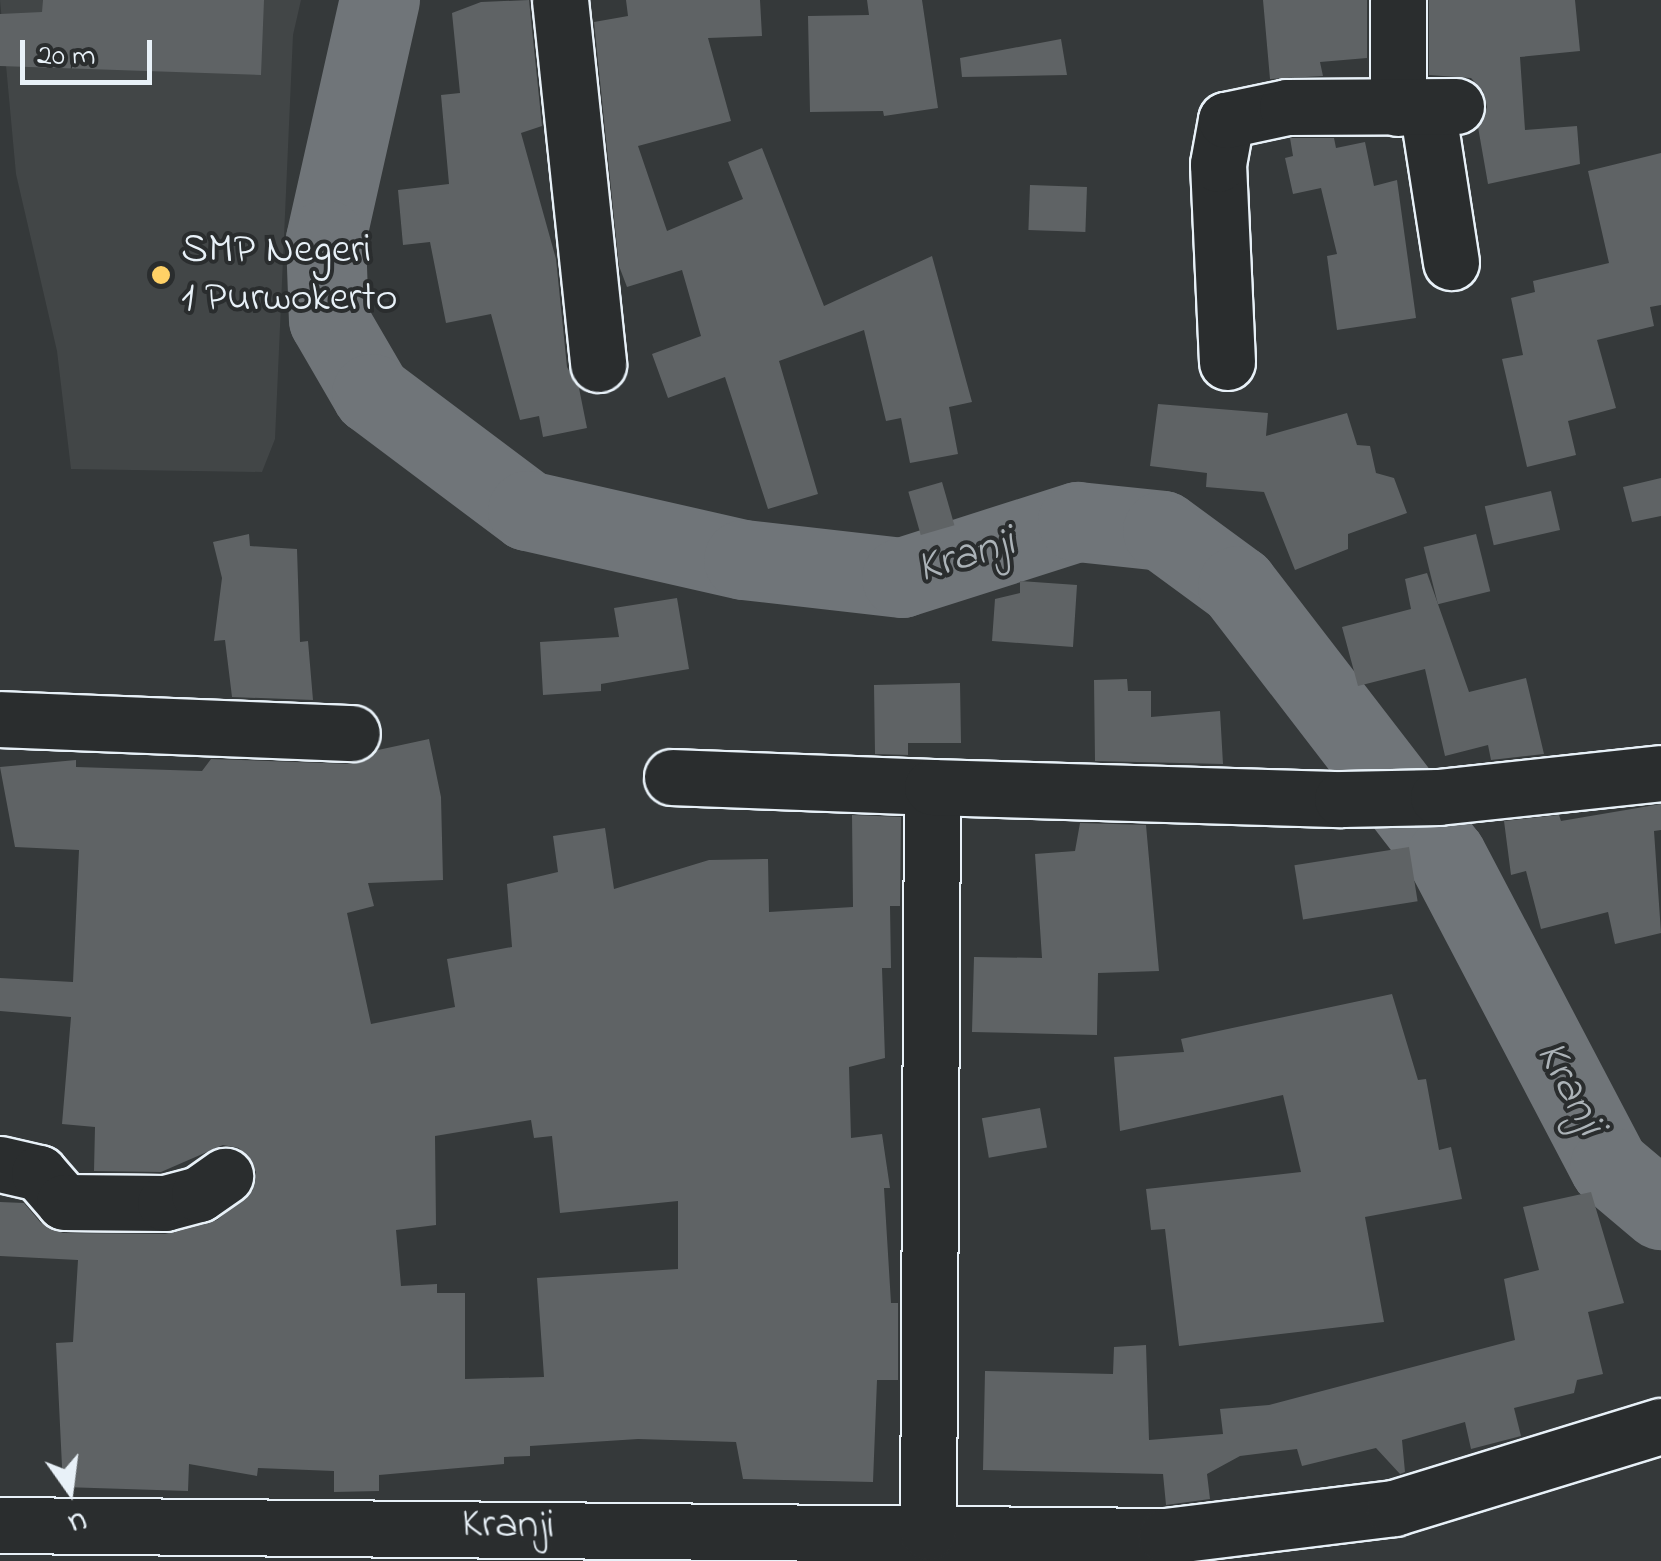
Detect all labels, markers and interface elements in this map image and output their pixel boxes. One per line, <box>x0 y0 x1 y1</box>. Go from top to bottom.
scale bar <box>25 20 158 82</box>
text: 20 m <box>37 35 96 79</box>
place label: SMP Negeri 1 Purwokerto <box>181 226 397 324</box>
marker: SMP Negeri 1 Purwokerto <box>150 264 172 286</box>
water label: Kranji <box>911 517 1021 597</box>
water label: Kranji <box>1522 1032 1616 1146</box>
north arrow <box>20 1441 120 1541</box>
text: U <box>64 1499 91 1543</box>
street label: Kranji <box>461 1500 555 1552</box>

